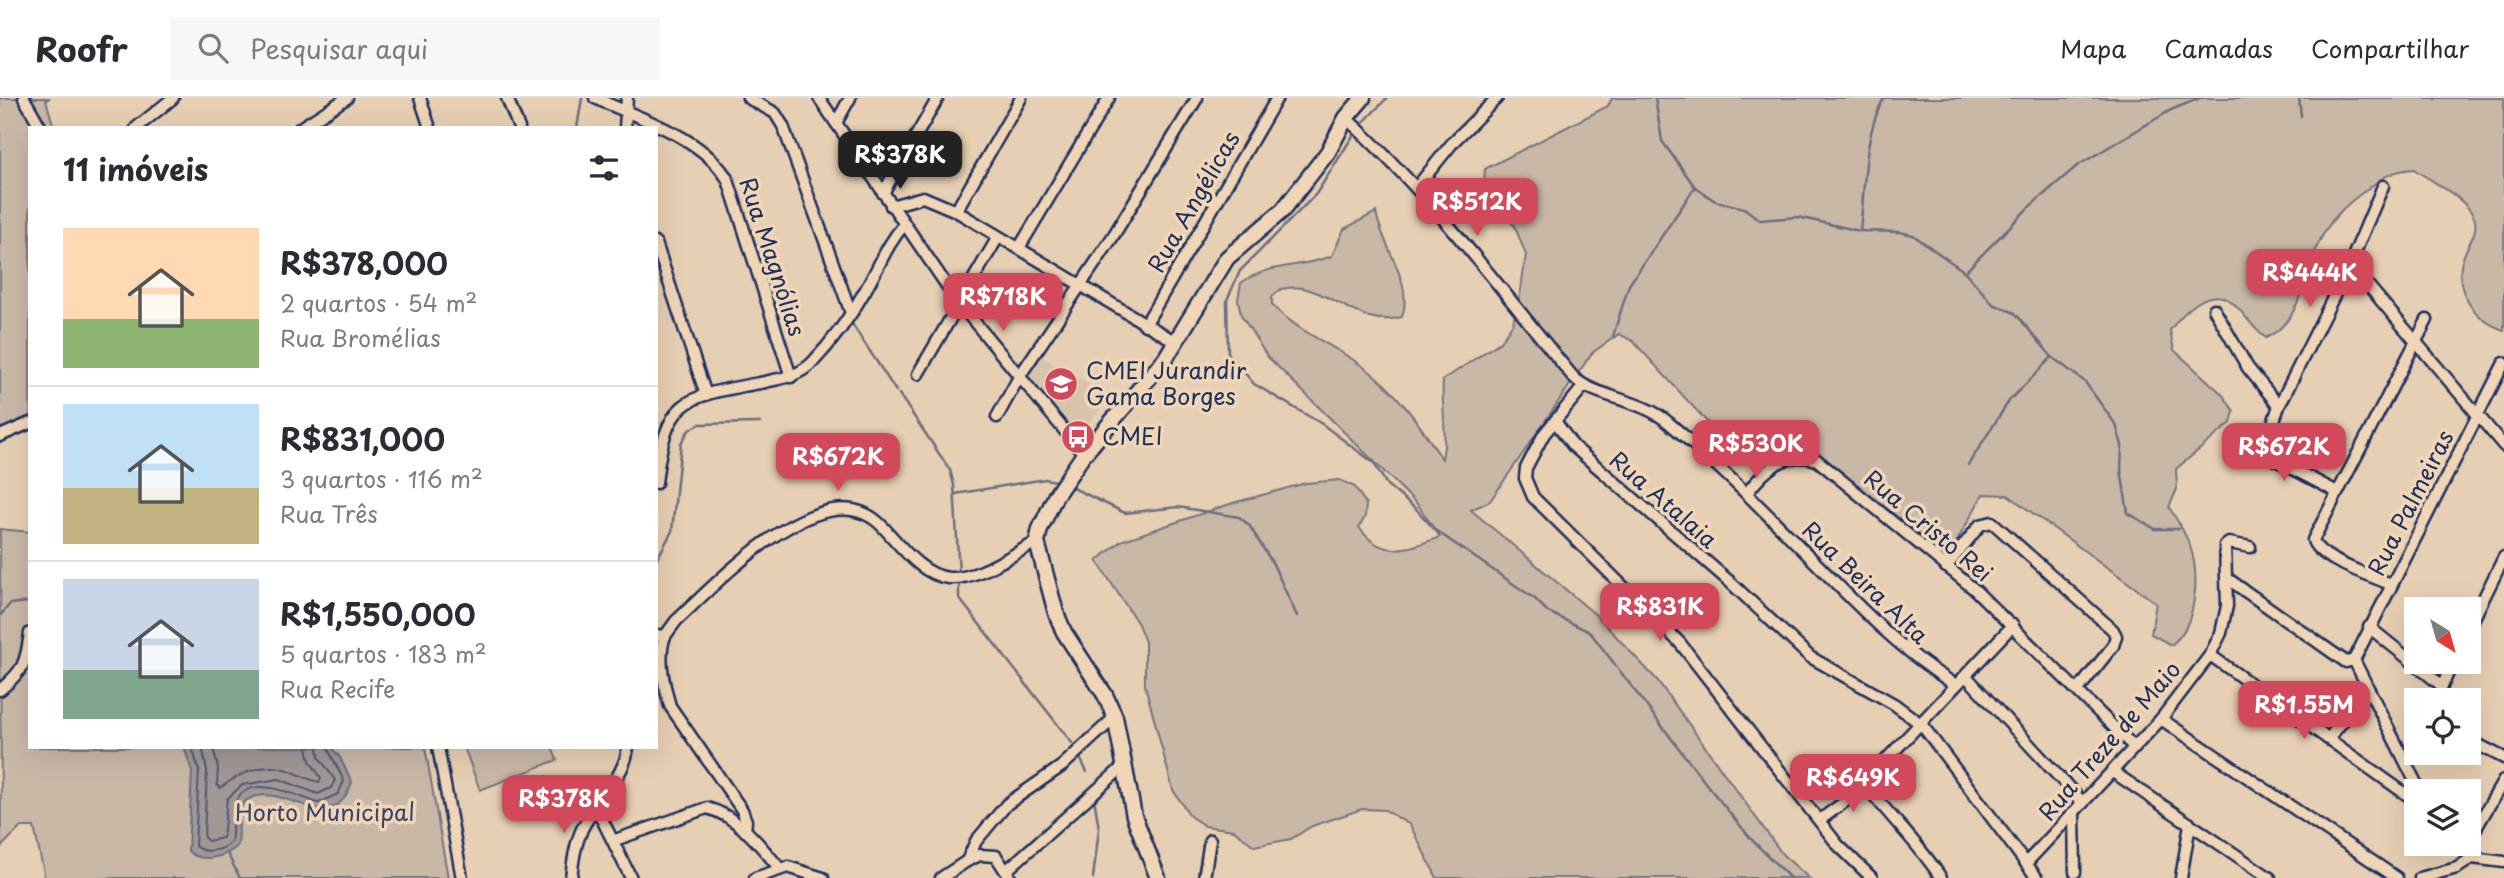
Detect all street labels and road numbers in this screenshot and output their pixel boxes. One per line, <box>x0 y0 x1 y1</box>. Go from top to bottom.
street label: Rua Angélicas <box>1138 124 1247 279</box>
street label: Rua Magnólias <box>731 173 816 340</box>
street label: Rua Palmeiras <box>2358 423 2461 581</box>
street label: Rua Atalaia <box>1602 442 1726 556</box>
street label: Rua Cristo Rei <box>1857 461 2001 589</box>
street label: Rua Beira Alta <box>1795 512 1938 652</box>
street label: Rua Treze de Maio <box>2029 652 2188 828</box>

